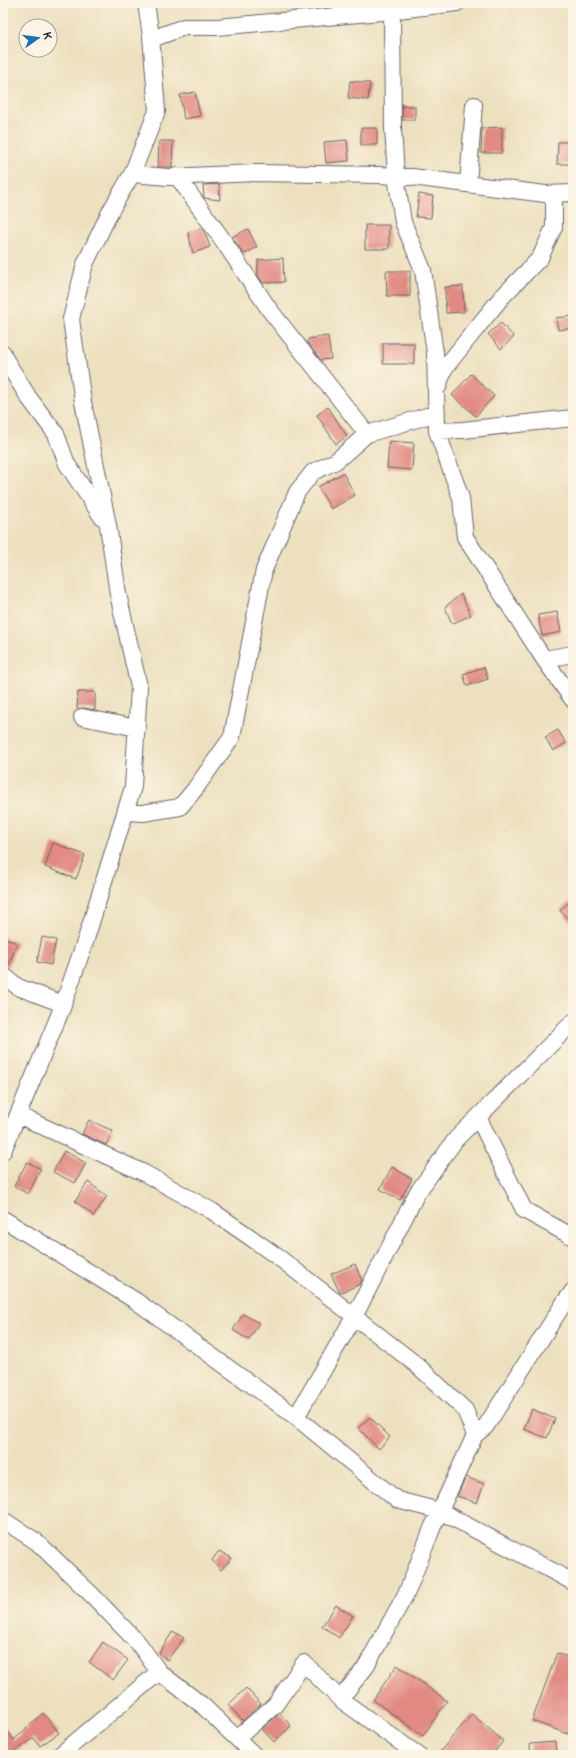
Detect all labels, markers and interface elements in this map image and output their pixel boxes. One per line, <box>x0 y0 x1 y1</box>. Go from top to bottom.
north arrow <box>18 18 58 58</box>
text: K <box>40 31 54 41</box>

